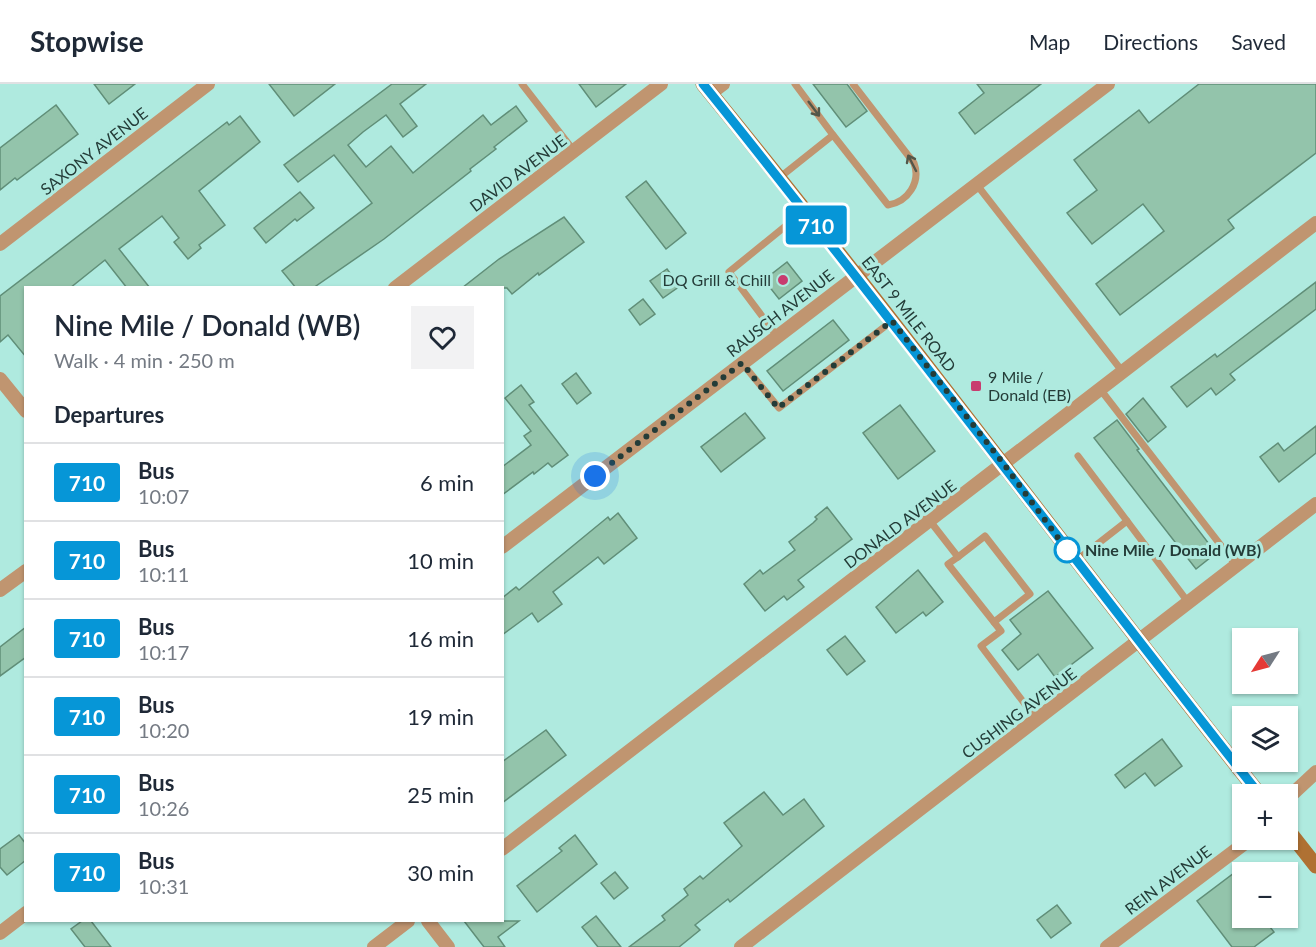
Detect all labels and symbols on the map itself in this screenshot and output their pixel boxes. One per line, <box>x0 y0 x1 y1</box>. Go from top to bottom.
one-way arrow <box>808 101 820 117</box>
street label: SAXONY AVENUE <box>36 103 151 198</box>
street label: DAVID AVENUE <box>466 130 570 215</box>
one-way arrow <box>905 155 917 173</box>
line badge: 710 <box>782 206 850 244</box>
street label: EAST 9 MILE ROAD <box>858 252 960 375</box>
street label: RAUSCH AVENUE <box>722 265 837 360</box>
place label: DQ Grill & Chill <box>663 270 771 289</box>
marker: DQ Grill & Chill <box>776 273 790 287</box>
place label: 9 Mile / Donald (EB) <box>988 367 1071 404</box>
marker: 9 Mile / Donald (EB) <box>969 379 983 393</box>
your location <box>580 461 610 491</box>
street label: DONALD AVENUE <box>840 475 959 572</box>
marker: Nine Mile / Donald (WB) <box>1054 537 1080 563</box>
place label: Nine Mile / Donald (WB) <box>1085 540 1261 559</box>
north arrow <box>1232 628 1298 694</box>
street label: CUSHING AVENUE <box>958 663 1080 762</box>
street label: REIN AVENUE <box>1121 841 1214 918</box>

